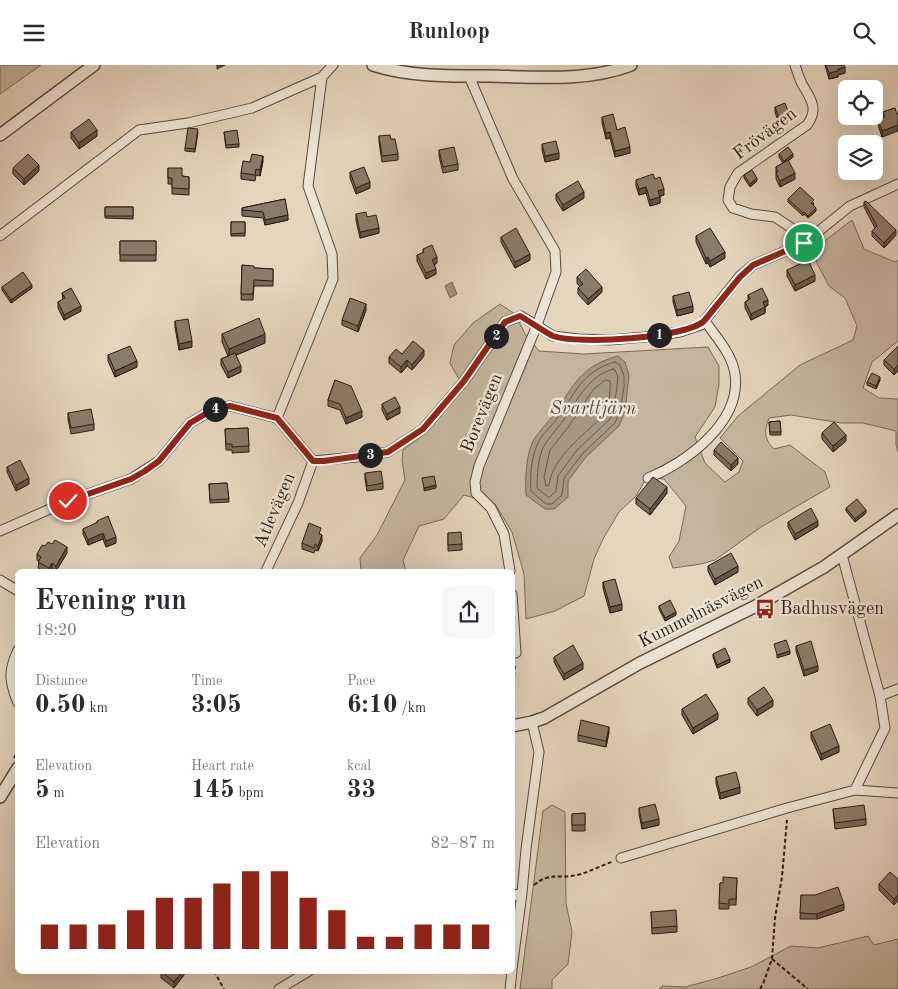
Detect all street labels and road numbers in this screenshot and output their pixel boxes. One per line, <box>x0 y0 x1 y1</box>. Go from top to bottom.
street label: Frövägen <box>730 104 800 163</box>
street label: Borevägen <box>458 371 506 455</box>
street label: Atlevägen <box>251 470 299 550</box>
street label: Kummelnäsvägen <box>636 573 767 651</box>

